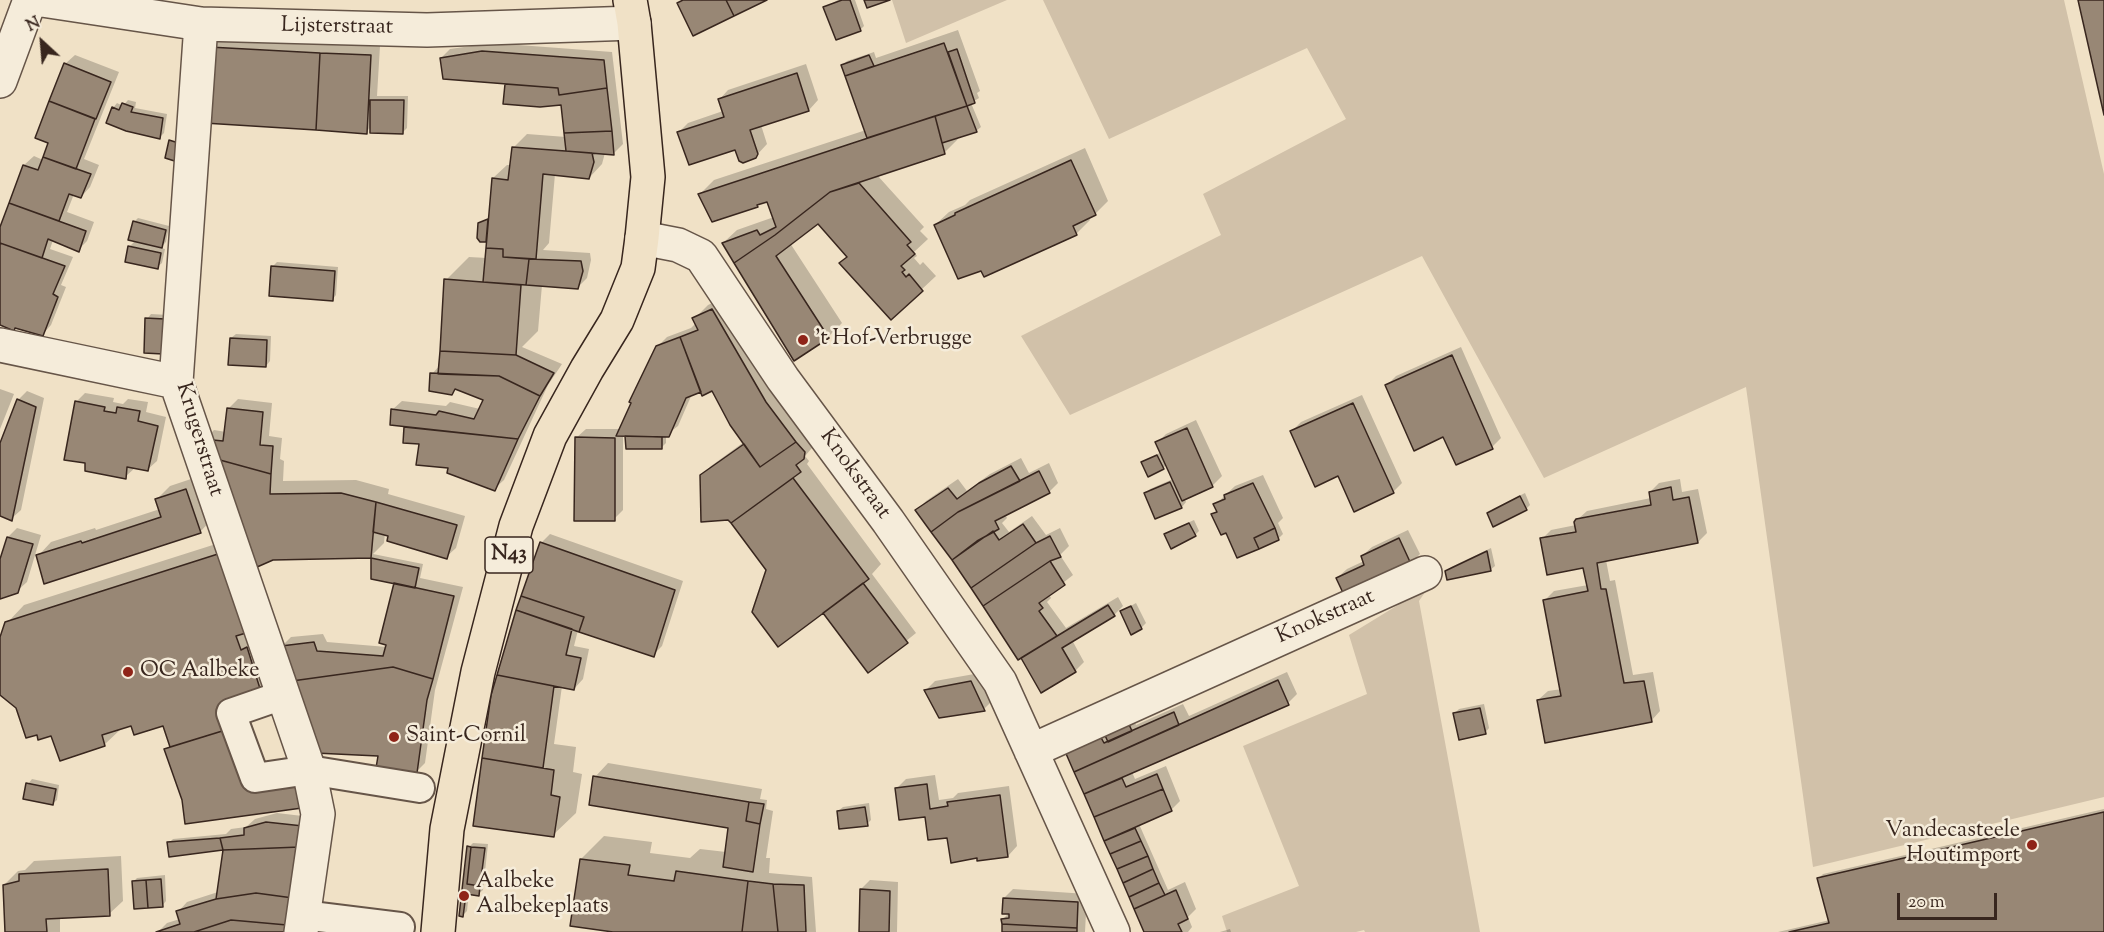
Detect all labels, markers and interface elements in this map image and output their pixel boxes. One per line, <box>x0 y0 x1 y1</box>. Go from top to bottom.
north arrow <box>12 12 72 72</box>
text: N <box>23 12 45 39</box>
street label: Lijsterstraat <box>281 14 393 42</box>
place label: 't Hof-Verbrugge <box>815 327 972 353</box>
marker: 't Hof-Verbrugge <box>796 333 810 347</box>
street label: Krugerstraat <box>168 380 228 500</box>
street label: Knokstraat <box>813 425 895 525</box>
road number: N43 <box>485 537 533 573</box>
street label: Knokstraat <box>1273 585 1379 651</box>
place label: OC Aalbeke <box>140 659 260 685</box>
marker: OC Aalbeke <box>121 665 135 679</box>
place label: Saint-Cornil <box>406 724 526 750</box>
marker: Saint-Cornil <box>387 730 401 744</box>
place label: Vandecasteele Houtimport <box>1885 819 2020 870</box>
marker: Vandecasteele Houtimport <box>2025 838 2039 852</box>
place label: Aalbeke Aalbekeplaats <box>476 870 609 921</box>
scale bar <box>1900 881 2000 919</box>
marker: Aalbeke Aalbekeplaats <box>457 889 471 903</box>
text: 20 m <box>1908 890 1945 916</box>

